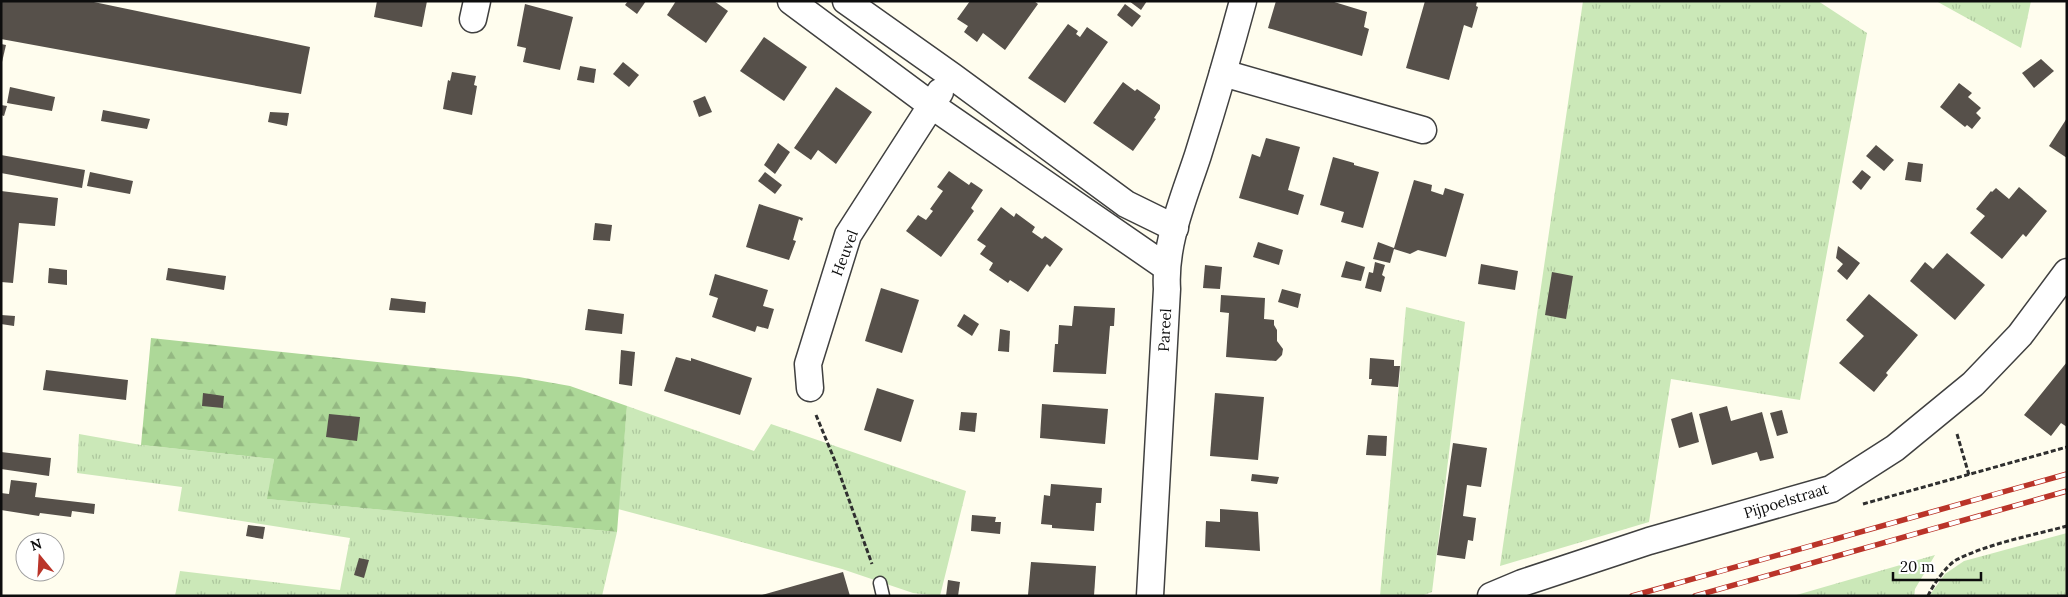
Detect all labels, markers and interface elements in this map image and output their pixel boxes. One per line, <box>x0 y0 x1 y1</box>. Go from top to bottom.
street label: Heuvel <box>827 227 862 279</box>
street label: Pareel <box>1154 308 1175 352</box>
street label: Pijpoelstraat <box>1741 479 1831 522</box>
north arrow <box>15 532 65 582</box>
text: N <box>28 534 44 555</box>
scale bar <box>1893 550 1980 582</box>
text: 20 m <box>1900 557 1935 576</box>

